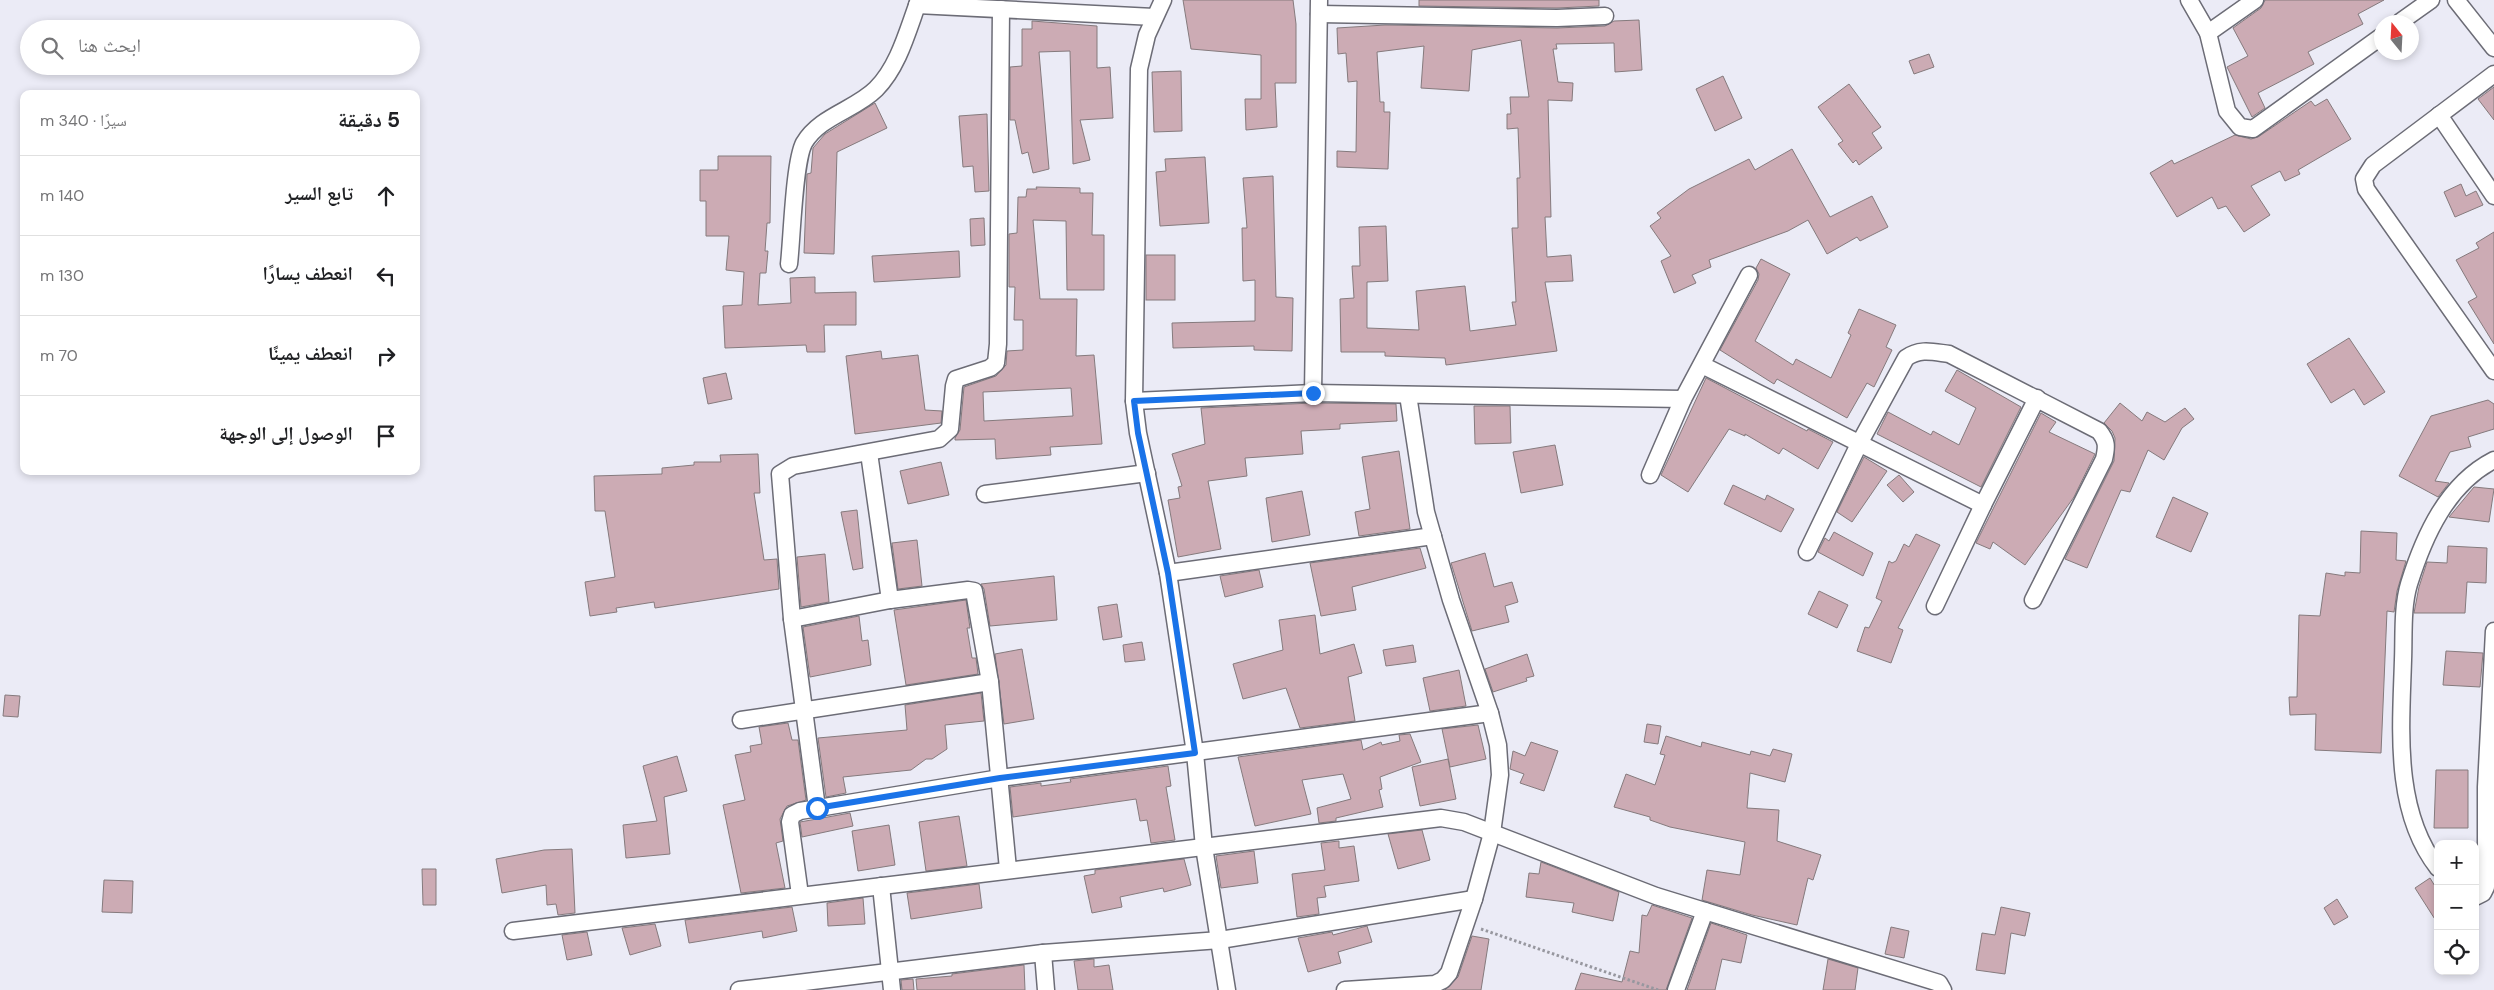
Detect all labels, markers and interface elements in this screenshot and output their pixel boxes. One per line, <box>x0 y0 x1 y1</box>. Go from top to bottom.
north arrow <box>2374 15 2419 60</box>
search box <box>20 20 420 75</box>
text: ابحث هنا <box>78 33 141 58</box>
icon: search <box>38 34 66 62</box>
text: 5 دقيقة <box>338 106 400 134</box>
text: سيرًا · 340 m <box>40 110 127 131</box>
text: تابع السير <box>285 181 353 206</box>
icon: ahead <box>372 182 400 210</box>
text: 140 m <box>40 185 84 206</box>
text: انعطف يسارًا <box>262 261 353 286</box>
icon: left <box>372 262 400 290</box>
text: 130 m <box>40 265 84 286</box>
text: انعطف يمينًا <box>268 341 353 366</box>
icon: right <box>372 342 400 370</box>
text: 70 m <box>40 345 78 366</box>
route end <box>1302 382 1325 405</box>
text: الوصول إلى الوجهة <box>219 421 353 446</box>
icon: arrive <box>372 422 400 450</box>
route start <box>806 797 829 820</box>
map controls <box>2434 840 2479 975</box>
button: + <box>2434 840 2479 885</box>
button: − <box>2434 885 2479 930</box>
button: locate <box>2434 930 2479 975</box>

